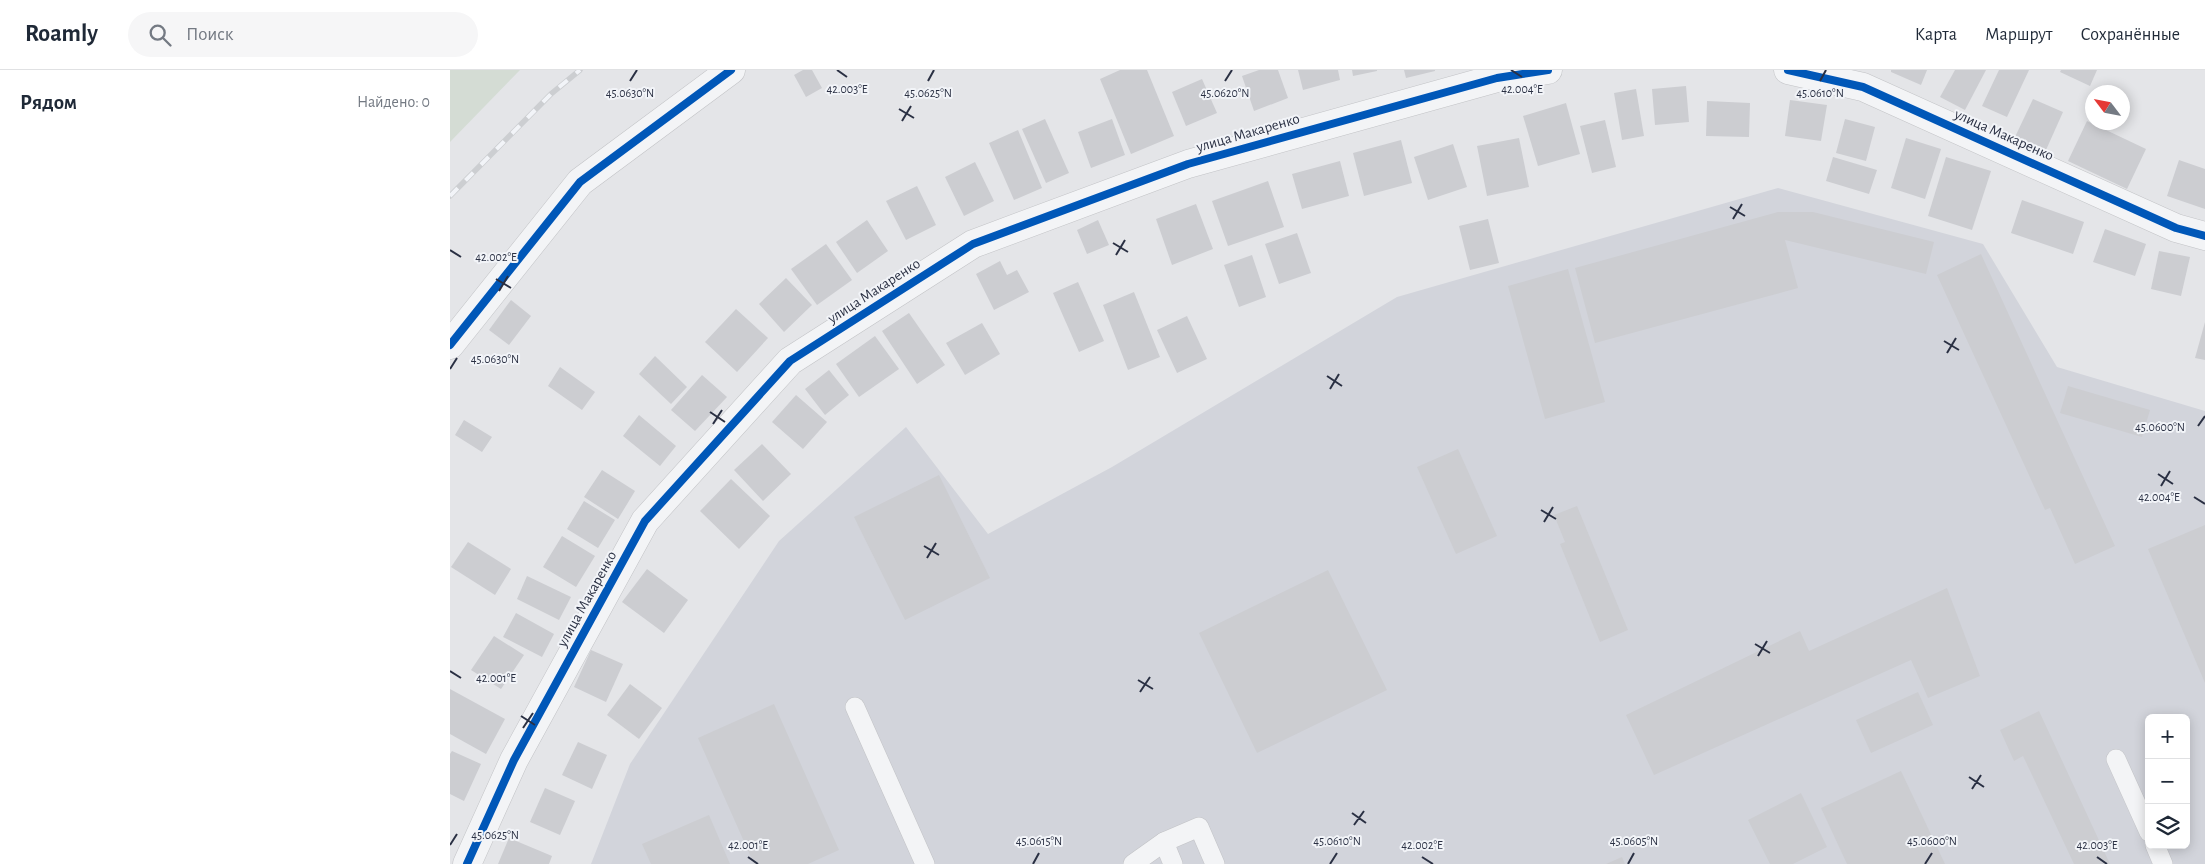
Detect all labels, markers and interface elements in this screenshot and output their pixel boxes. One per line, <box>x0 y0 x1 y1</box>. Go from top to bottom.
search box <box>128 12 478 57</box>
icon: search <box>146 21 174 49</box>
text: Roamly <box>25 22 98 46</box>
text: Поиск <box>186 25 234 44</box>
text: Карта <box>1915 26 1957 44</box>
text: Маршрут <box>1985 26 2053 44</box>
text: Сохранённые <box>2081 26 2180 44</box>
text: 42.003°E <box>827 83 868 95</box>
text: 42.004°E <box>1501 83 1543 95</box>
north arrow <box>2085 85 2130 130</box>
text: 45.0630°N <box>606 87 654 99</box>
text: 45.0625°N <box>904 87 952 99</box>
text: 45.0620°N <box>1200 87 1250 99</box>
text: 45.0610°N <box>1796 87 1844 99</box>
text: Рядом <box>20 92 77 113</box>
text: Найдено: 0 <box>357 94 430 110</box>
street label: улица Макаренко <box>1951 106 2056 164</box>
street label: улица Макаренко <box>1194 111 1301 155</box>
text: 42.002°E <box>475 251 517 263</box>
street label: улица Макаренко <box>824 256 923 327</box>
text: 45.0630°N <box>471 353 519 365</box>
text: 45.0600°N <box>2135 421 2185 433</box>
text: 42.004°E <box>2138 491 2180 503</box>
street label: улица Макаренко <box>554 549 619 650</box>
text: 42.001°E <box>476 672 516 684</box>
map controls <box>2145 714 2190 849</box>
button: + <box>2145 714 2190 759</box>
button: − <box>2145 759 2190 804</box>
button: layers <box>2145 804 2190 849</box>
text: 45.0625°N <box>471 829 519 841</box>
text: 45.0615°N <box>1016 835 1062 847</box>
text: 45.0610°N <box>1313 835 1361 847</box>
text: 45.0605°N <box>1610 835 1658 847</box>
text: 45.0600°N <box>1907 835 1957 847</box>
text: 42.001°E <box>728 839 768 851</box>
text: 42.002°E <box>1401 839 1443 851</box>
text: 42.003°E <box>2077 839 2118 851</box>

